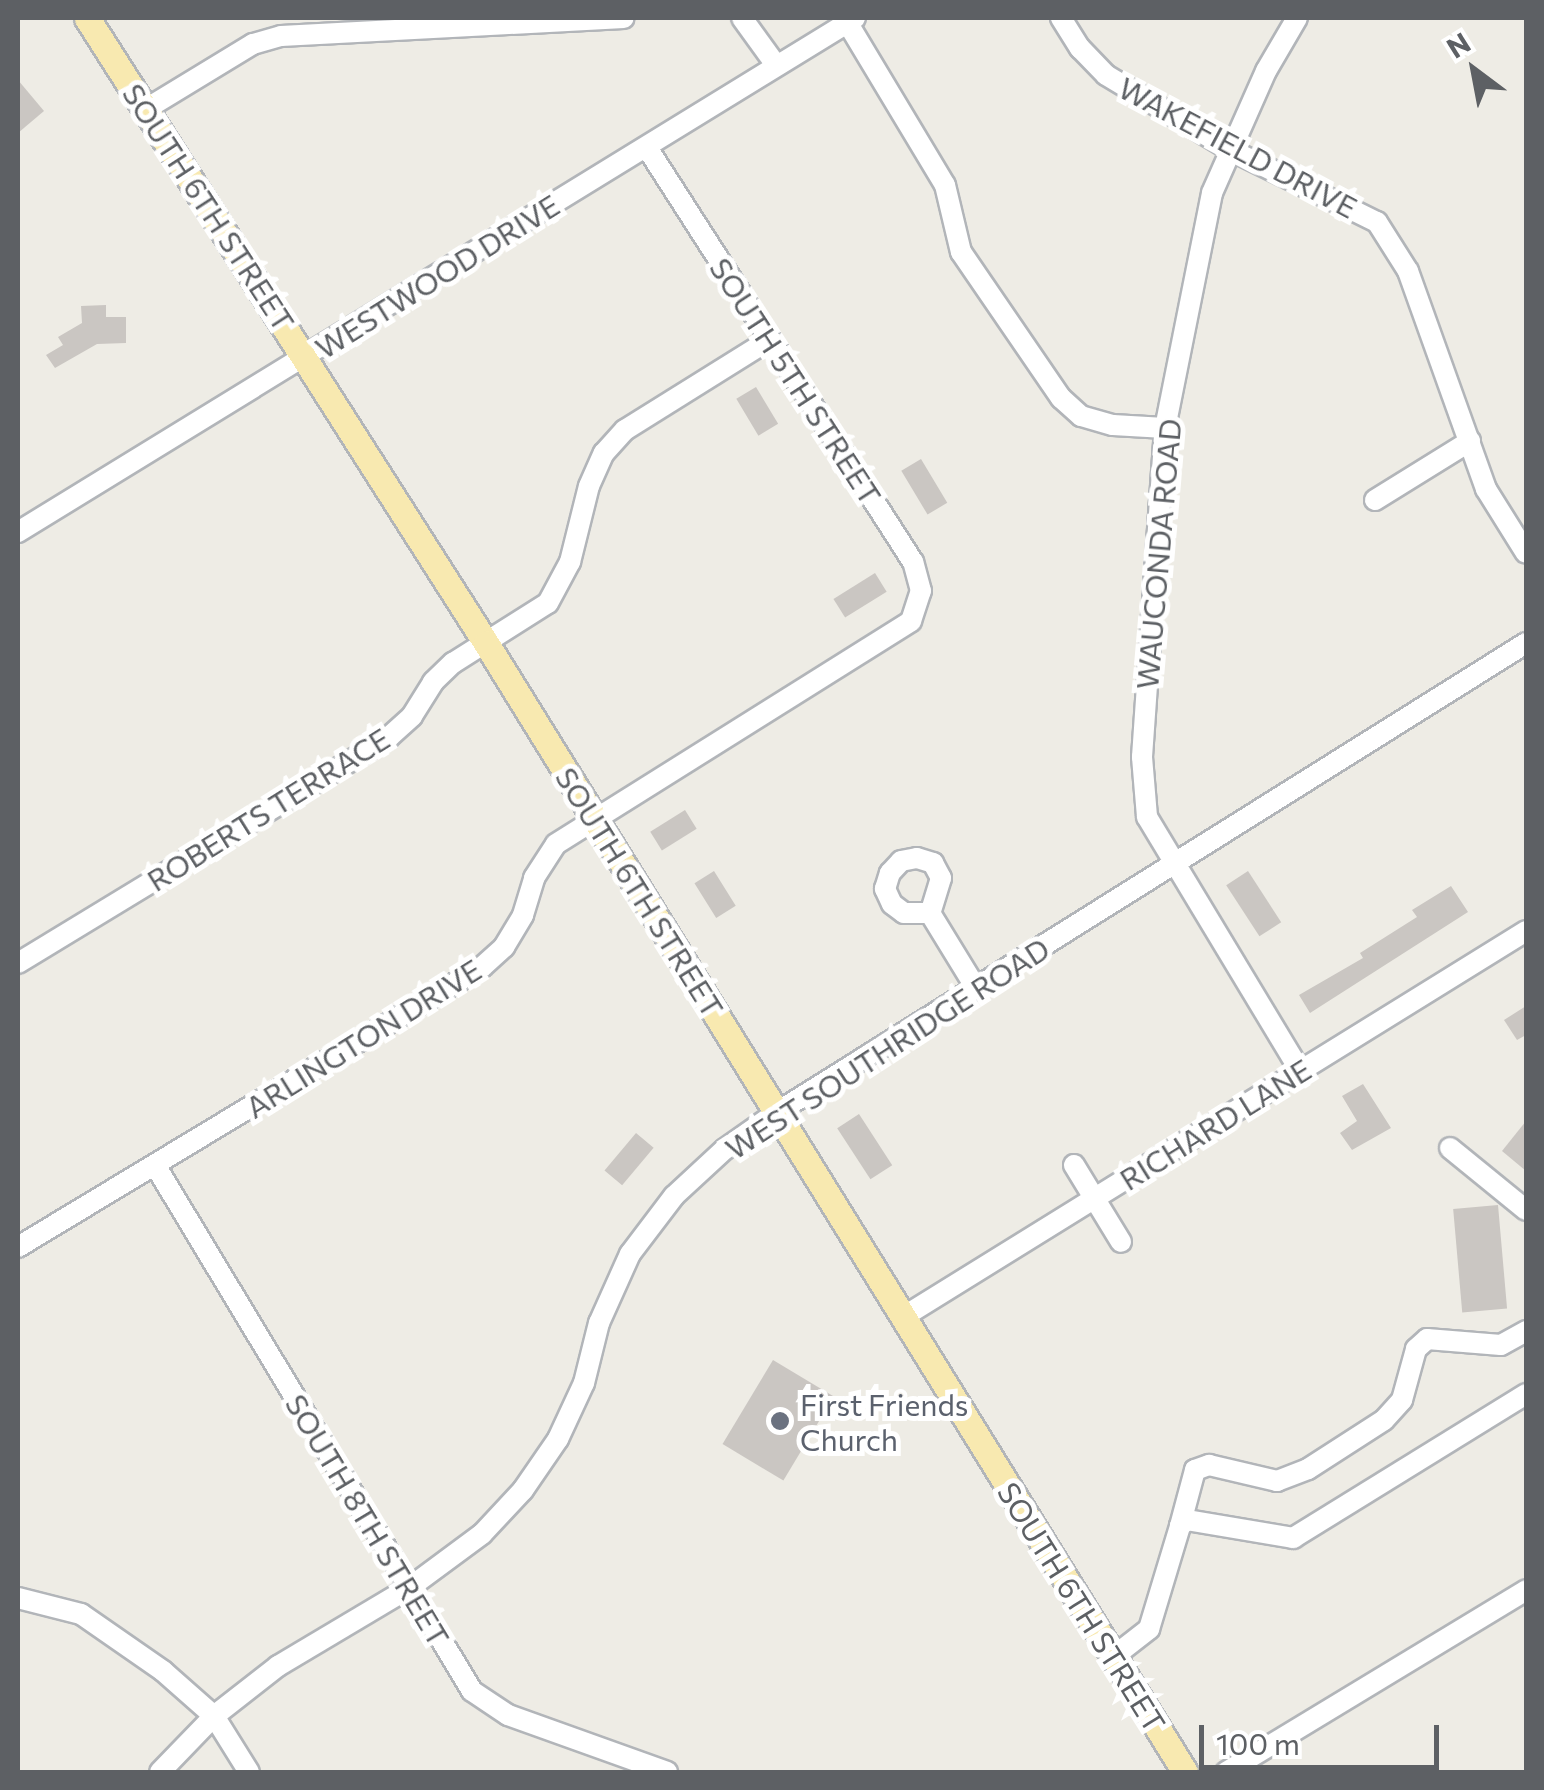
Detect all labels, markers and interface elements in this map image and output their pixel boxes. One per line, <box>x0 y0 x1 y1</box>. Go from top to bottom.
north arrow <box>1424 20 1524 120</box>
text: N <box>1440 25 1476 65</box>
street label: WAKEFIELD DRIVE <box>1113 69 1363 225</box>
street label: SOUTH 6TH STREET <box>116 77 302 337</box>
street label: WESTWOOD DRIVE <box>308 186 566 366</box>
street label: SOUTH 5TH STREET <box>703 251 889 511</box>
street label: WAUCONDA ROAD <box>1128 417 1188 691</box>
street label: ROBERTS TERRACE <box>140 720 396 898</box>
street label: SOUTH 6TH STREET <box>549 761 731 1023</box>
street label: WEST SOUTHRIDGE ROAD <box>718 930 1056 1166</box>
street label: ARLINGTON DRIVE <box>239 951 487 1125</box>
street label: RICHARD LANE <box>1113 1051 1317 1197</box>
place label: First Friends Church <box>800 1386 968 1456</box>
street label: SOUTH 8TH STREET <box>279 1387 457 1653</box>
marker: First Friends Church <box>769 1410 791 1432</box>
street label: SOUTH 6TH STREET <box>991 1476 1173 1738</box>
scale bar <box>1204 1705 1444 1767</box>
text: 100 m <box>1216 1724 1300 1761</box>

